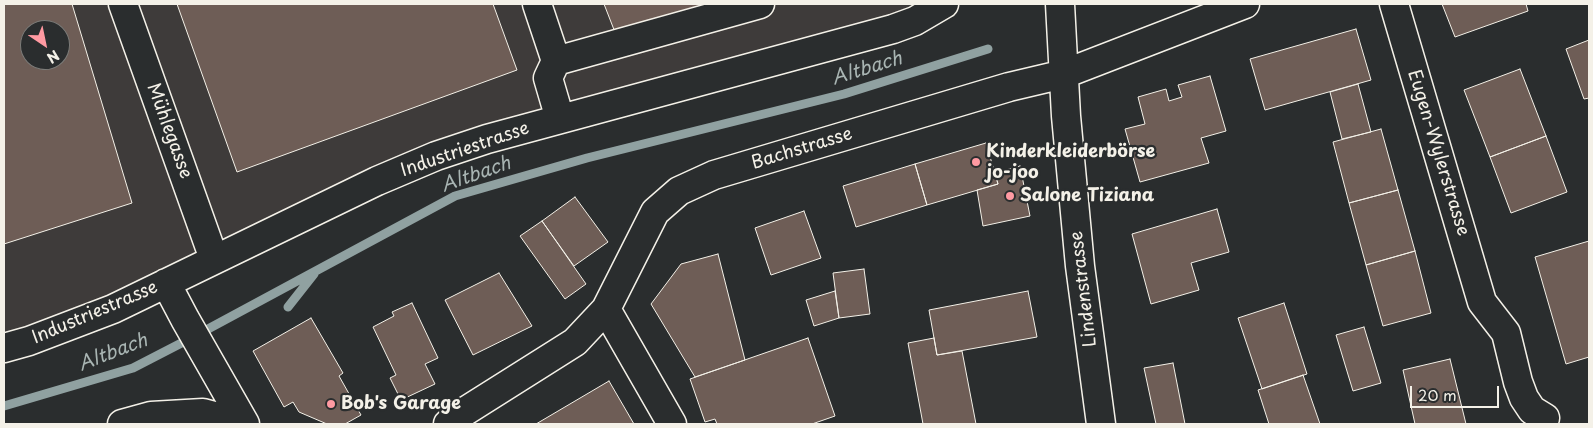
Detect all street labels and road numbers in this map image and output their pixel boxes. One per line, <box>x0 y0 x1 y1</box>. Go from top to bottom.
street label: Eugen-Wylerstrasse <box>1402 67 1474 239</box>
street label: Mühlegasse <box>142 80 196 182</box>
street label: Industriestrasse <box>398 118 532 182</box>
street label: Bachstrasse <box>749 123 855 175</box>
street label: Lindenstrasse <box>1066 230 1102 348</box>
street label: Industriestrasse <box>29 277 161 349</box>

